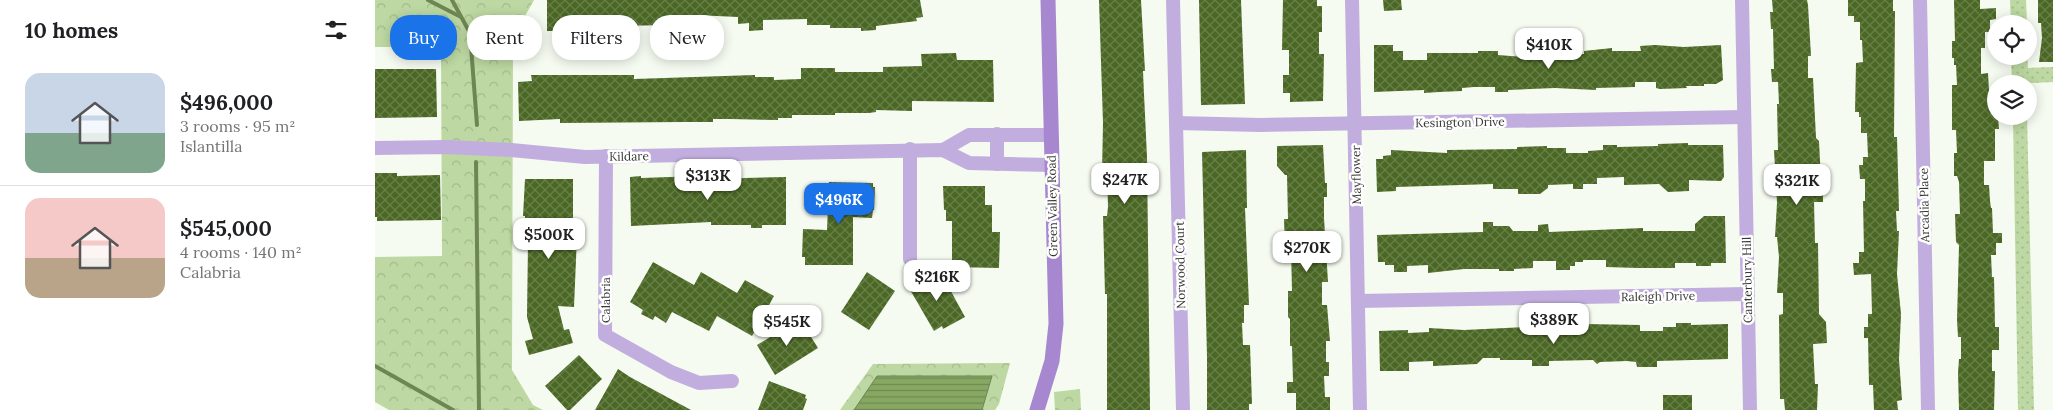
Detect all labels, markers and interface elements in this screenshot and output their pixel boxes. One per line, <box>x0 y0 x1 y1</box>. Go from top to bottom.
chip: Buy <box>390 15 457 60</box>
chip: Rent <box>467 15 542 60</box>
chip: Filters <box>552 15 640 60</box>
chip: New <box>650 15 724 60</box>
map controls <box>1987 15 2037 125</box>
button: locate <box>1987 15 2037 65</box>
icon: filters <box>322 16 350 44</box>
text: 10 homes <box>25 17 118 44</box>
pin: $410K <box>1514 28 1584 70</box>
text: $410K <box>1526 34 1572 54</box>
button: layers <box>1987 75 2037 125</box>
text: $496,000 <box>180 89 273 116</box>
icon: home <box>65 93 125 153</box>
street label: Kesington Drive <box>1415 114 1505 130</box>
text: 3 rooms · 95 m² <box>180 116 295 136</box>
text: Islantilla <box>180 136 242 156</box>
street label: Mayflower <box>1348 145 1364 205</box>
street label: Kildare <box>609 148 650 164</box>
street label: Green Valley Road <box>1044 155 1060 257</box>
pin: $313K <box>673 158 743 201</box>
pin: $247K <box>1090 162 1160 205</box>
pin: $321K <box>1762 164 1832 206</box>
text: $313K <box>685 165 731 185</box>
street label: Arcadia Place <box>1916 167 1932 243</box>
text: $247K <box>1102 169 1148 189</box>
text: $321K <box>1775 170 1819 190</box>
pin: $496K <box>804 182 874 225</box>
text: $496K <box>815 189 863 209</box>
text: $545,000 <box>180 215 272 242</box>
icon: home <box>65 218 125 278</box>
pin: $500K <box>514 218 584 260</box>
street label: Norwood Court <box>1172 221 1188 309</box>
text: $500K <box>524 224 574 244</box>
pin: $270K <box>1272 230 1342 273</box>
text: $270K <box>1283 237 1331 257</box>
street label: Canterbury Hill <box>1739 237 1755 323</box>
text: 4 rooms · 140 m² <box>180 242 302 262</box>
pin: $216K <box>902 260 972 302</box>
text: Calabria <box>180 262 241 282</box>
text: $216K <box>914 266 960 286</box>
street label: Calabria <box>598 277 613 323</box>
street label: Raleigh Drive <box>1621 288 1696 304</box>
pin: $389K <box>1519 302 1589 345</box>
pin: $545K <box>752 304 822 347</box>
text: $389K <box>1530 309 1578 329</box>
text: $545K <box>763 311 811 331</box>

